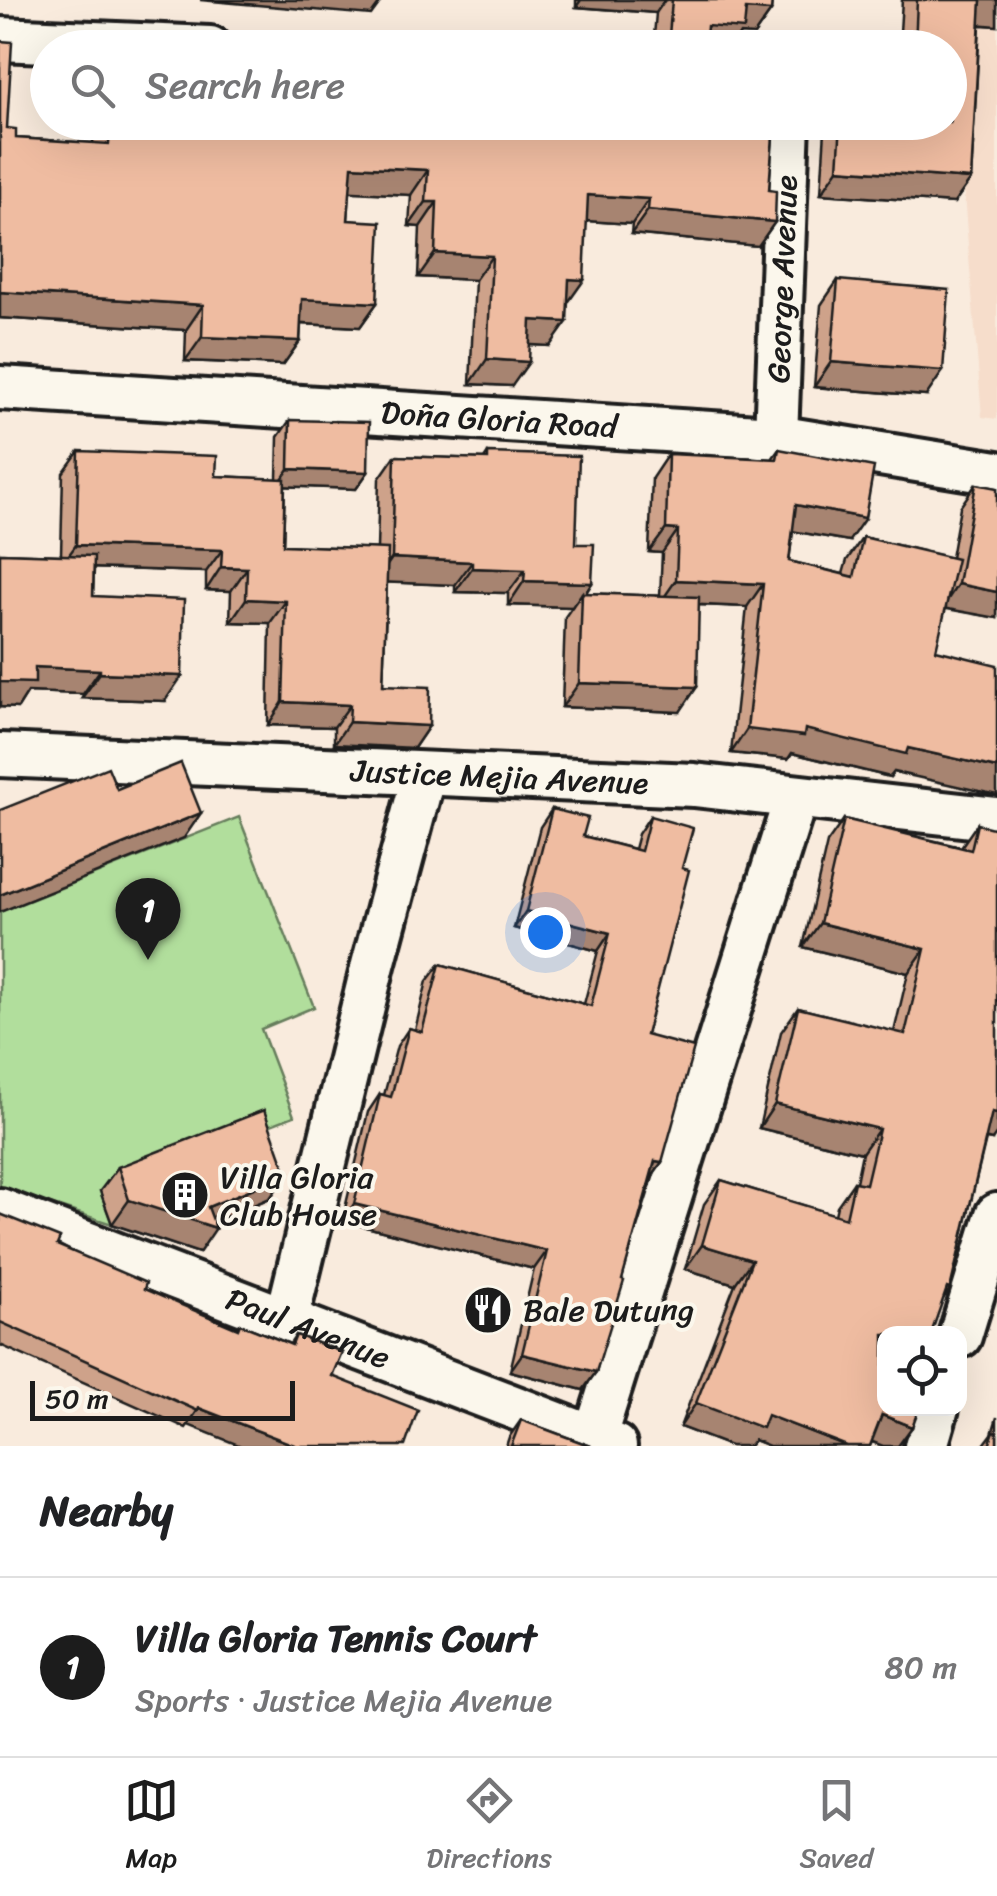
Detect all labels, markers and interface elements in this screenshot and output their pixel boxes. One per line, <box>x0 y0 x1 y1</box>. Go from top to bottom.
search box <box>30 30 967 140</box>
text: Search here <box>145 52 345 119</box>
icon: search <box>65 58 120 113</box>
street label: George Avenue <box>750 174 815 384</box>
street label: Doña Gloria Road <box>379 384 621 456</box>
street label: Justice Mejia Avenue <box>348 742 650 812</box>
pin: 1 <box>116 878 180 960</box>
your location <box>520 907 571 958</box>
place label: Villa Gloria Club House <box>220 1149 377 1243</box>
building icon: Villa Gloria Club House <box>159 1169 211 1221</box>
street label: Paul Avenue <box>217 1271 399 1386</box>
place label: Bale Dutung <box>523 1282 694 1339</box>
restaurant icon: Bale Dutung <box>462 1284 514 1336</box>
map controls <box>877 1326 967 1416</box>
button: locate <box>877 1326 967 1416</box>
text: 50 m <box>45 1374 109 1423</box>
scale bar <box>30 1376 295 1420</box>
text: Nearby <box>40 1474 173 1548</box>
text: Villa Gloria Tennis Court <box>135 1605 536 1672</box>
text: 1 <box>66 1639 79 1696</box>
text: 80 m <box>885 1639 957 1696</box>
text: Sports · Justice Mejia Avenue <box>135 1672 552 1729</box>
tab: Map <box>124 1773 179 1882</box>
tab: Directions <box>426 1773 552 1882</box>
tab: Saved <box>799 1773 873 1882</box>

